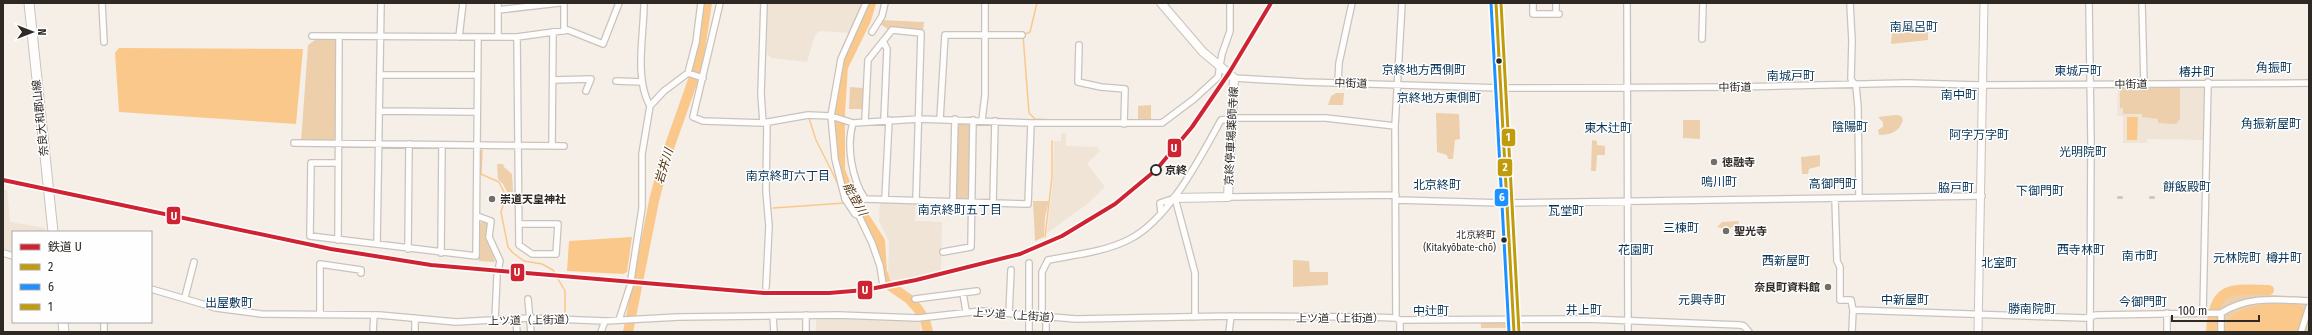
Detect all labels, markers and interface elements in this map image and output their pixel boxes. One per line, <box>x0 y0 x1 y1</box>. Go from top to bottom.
north arrow <box>12 12 52 52</box>
district label: 南風呂町 <box>1890 20 1938 34</box>
text: N <box>35 29 48 35</box>
unlabelled marker <box>1494 56 1504 66</box>
district label: 角振町 <box>2256 61 2292 75</box>
district label: 京終地方西側町 <box>1382 63 1466 77</box>
district label: 東城戸町 <box>2054 64 2102 78</box>
district label: 椿井町 <box>2179 65 2215 79</box>
district label: 南城戸町 <box>1767 69 1815 83</box>
street label: 中街道 <box>1334 76 1368 91</box>
street label: 中街道 <box>2114 78 2148 91</box>
street label: 奈良大和郡山線 <box>30 79 51 157</box>
street label: 中街道 <box>1718 81 1752 94</box>
street label: 京終停車場薬師寺線 <box>1222 86 1241 186</box>
district label: 南中町 <box>1941 88 1977 102</box>
district label: 京終地方東側町 <box>1397 91 1481 105</box>
district label: 角振新屋町 <box>2241 117 2301 131</box>
district label: 陰陽町 <box>1832 120 1868 134</box>
district label: 東木辻町 <box>1584 121 1632 135</box>
line badge: 1 <box>1501 128 1516 147</box>
district label: 阿字万字町 <box>1949 128 2009 142</box>
text: 1 <box>1506 131 1510 144</box>
line badge: U <box>1167 138 1182 158</box>
text: U <box>1171 142 1177 155</box>
water label: 岩井川 <box>652 145 677 185</box>
district label: 光明院町 <box>2059 145 2107 159</box>
place label: 徳融寺 <box>1722 156 1755 169</box>
marker: 徳融寺 <box>1709 157 1719 167</box>
line badge: 2 <box>1497 158 1513 177</box>
text: 2 <box>1501 161 1508 174</box>
marker: 京終 <box>1150 164 1162 176</box>
place label: 京終 <box>1165 164 1187 177</box>
district label: 南京終町六丁目 <box>746 169 830 183</box>
district label: 鳴川町 <box>1701 175 1737 189</box>
district label: 高御門町 <box>1809 177 1857 191</box>
district label: 北京終町 <box>1413 178 1461 192</box>
water label: 能登川 <box>840 180 871 220</box>
district label: 餅飯殿町 <box>2163 180 2211 194</box>
district label: 脇戸町 <box>1938 181 1974 195</box>
district label: 下御門町 <box>2016 184 2064 198</box>
line badge: 6 <box>1494 188 1509 207</box>
text: 6 <box>1499 191 1505 204</box>
place label: 崇道天皇神社 <box>500 193 566 206</box>
marker: 崇道天皇神社 <box>487 194 497 204</box>
district label: 南京終町五丁目 <box>918 203 1002 217</box>
district label: 瓦堂町 <box>1548 204 1584 218</box>
line badge: U <box>166 206 181 225</box>
text: U <box>171 210 177 223</box>
district label: 三棟町 <box>1663 221 1699 235</box>
place label: 聖光寺 <box>1734 225 1767 238</box>
marker: 聖光寺 <box>1721 226 1731 236</box>
place label: 北京終町 (Kitakyōbate-chō) <box>1423 229 1496 254</box>
legend <box>12 231 152 323</box>
marker: 北京終町 (Kitakyōbate-chō) <box>1499 235 1509 245</box>
text: 鉄道 U <box>48 240 82 254</box>
district label: 花園町 <box>1618 243 1654 257</box>
district label: 西寺林町 <box>2057 243 2105 257</box>
district label: 南市町 <box>2122 249 2158 263</box>
district label: 元林院町 <box>2213 251 2261 265</box>
district label: 樽井町 <box>2266 251 2302 265</box>
district label: 西新屋町 <box>1762 254 1810 268</box>
district label: 北室町 <box>1981 256 2017 270</box>
text: 2 <box>48 260 53 274</box>
line badge: U <box>510 263 525 282</box>
text: U <box>514 266 520 279</box>
text: 6 <box>48 280 54 294</box>
line badge: U <box>857 280 873 300</box>
place label: 奈良町資料館 <box>1754 281 1820 294</box>
marker: 奈良町資料館 <box>1823 282 1833 292</box>
text: U <box>862 284 868 297</box>
district label: 元興寺町 <box>1678 293 1726 307</box>
district label: 中新屋町 <box>1881 293 1929 307</box>
district label: 今御門町 <box>2119 295 2167 309</box>
district label: 出屋敷町 <box>205 296 253 310</box>
scale bar <box>2172 297 2259 323</box>
text: 1 <box>48 300 53 314</box>
district label: 勝南院町 <box>2008 302 2056 316</box>
district label: 井上町 <box>1566 303 1602 317</box>
district label: 中辻町 <box>1413 304 1449 318</box>
text: 100 m <box>2178 304 2207 318</box>
street label: 上ツ道（上街道） <box>973 306 1061 325</box>
street label: 上ツ道（上街道） <box>1296 312 1384 325</box>
street label: 上ツ道（上街道） <box>488 313 576 328</box>

